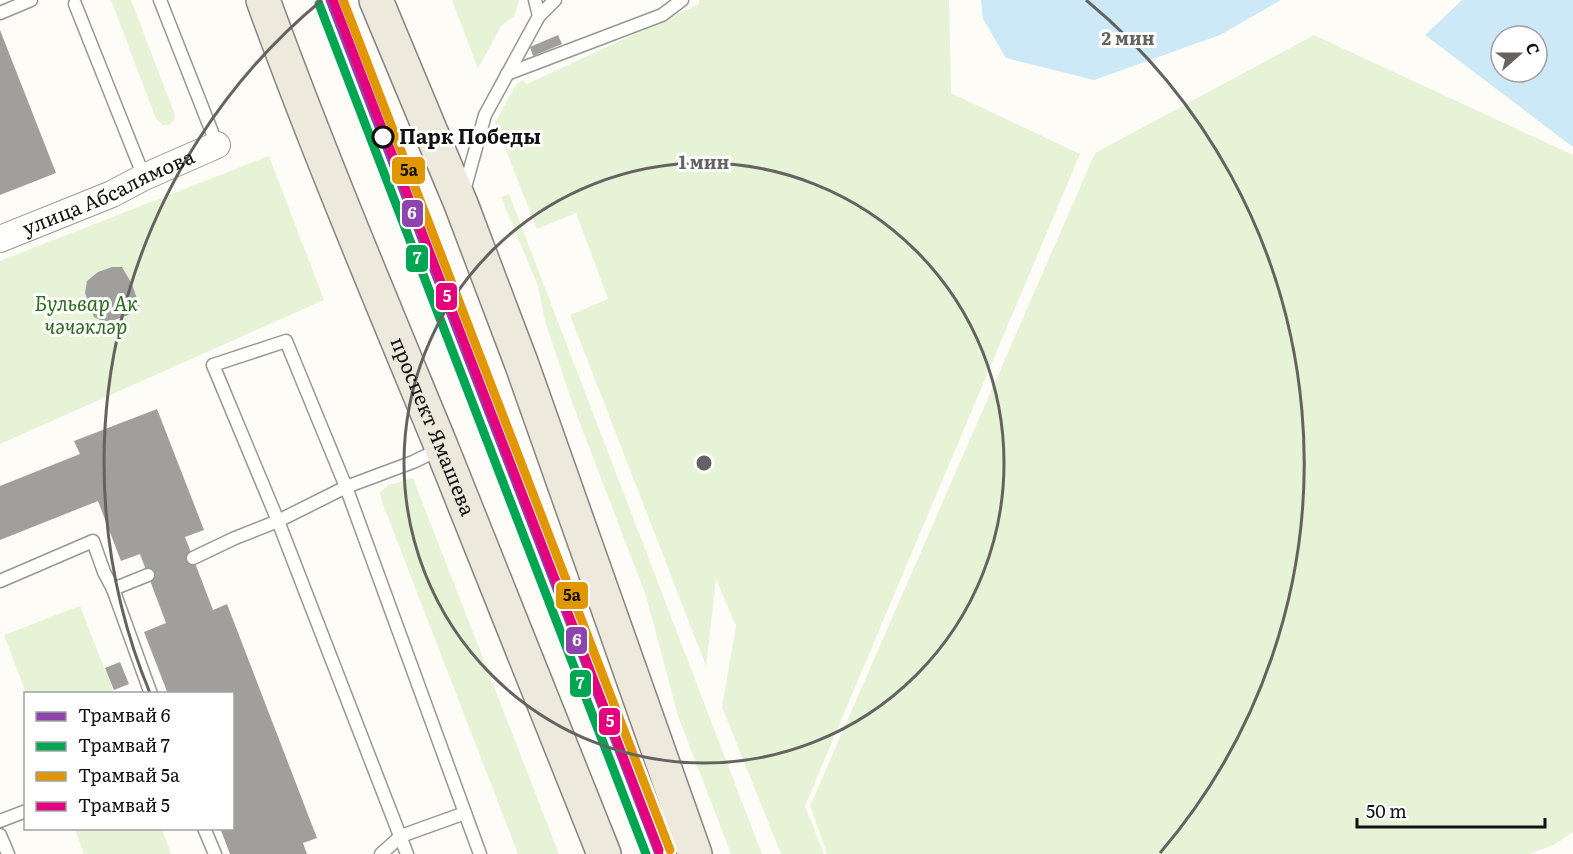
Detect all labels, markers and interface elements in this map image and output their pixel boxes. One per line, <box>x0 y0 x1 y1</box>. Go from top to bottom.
text: 2 мин <box>1102 24 1155 51</box>
north arrow <box>1489 24 1549 84</box>
text: С <box>1521 39 1547 58</box>
place label: Парк Победы <box>399 120 541 150</box>
marker: Парк Победы <box>372 126 394 148</box>
street label: улица Абсалямова <box>17 140 199 242</box>
text: 1 мин <box>679 148 730 175</box>
line badge: 5а <box>391 156 426 185</box>
text: 5а <box>400 157 419 181</box>
line badge: 6 <box>401 199 424 228</box>
text: 6 <box>407 200 417 224</box>
line badge: 7 <box>405 244 429 273</box>
text: 7 <box>413 245 422 269</box>
line badge: 5 <box>435 282 458 311</box>
text: 5 <box>443 283 452 307</box>
park label: Бульвар Ак чәчәкләр <box>34 287 138 340</box>
street label: проспект Ямашева <box>384 332 485 520</box>
centre of rings <box>694 453 714 473</box>
line badge: 5а <box>555 581 589 610</box>
text: 5а <box>563 582 582 606</box>
line badge: 6 <box>565 626 588 655</box>
text: 6 <box>572 627 582 651</box>
line badge: 7 <box>569 669 592 698</box>
text: 7 <box>576 670 585 694</box>
legend <box>24 692 234 830</box>
text: Трамвай 6 <box>78 701 171 728</box>
line badge: 5 <box>598 707 621 736</box>
text: 5 <box>606 708 615 732</box>
text: Трамвай 7 <box>78 731 170 758</box>
text: Трамвай 5а <box>78 761 180 788</box>
text: Трамвай 5 <box>78 791 170 818</box>
scale bar <box>1357 791 1544 829</box>
text: 50 m <box>1366 797 1407 824</box>

